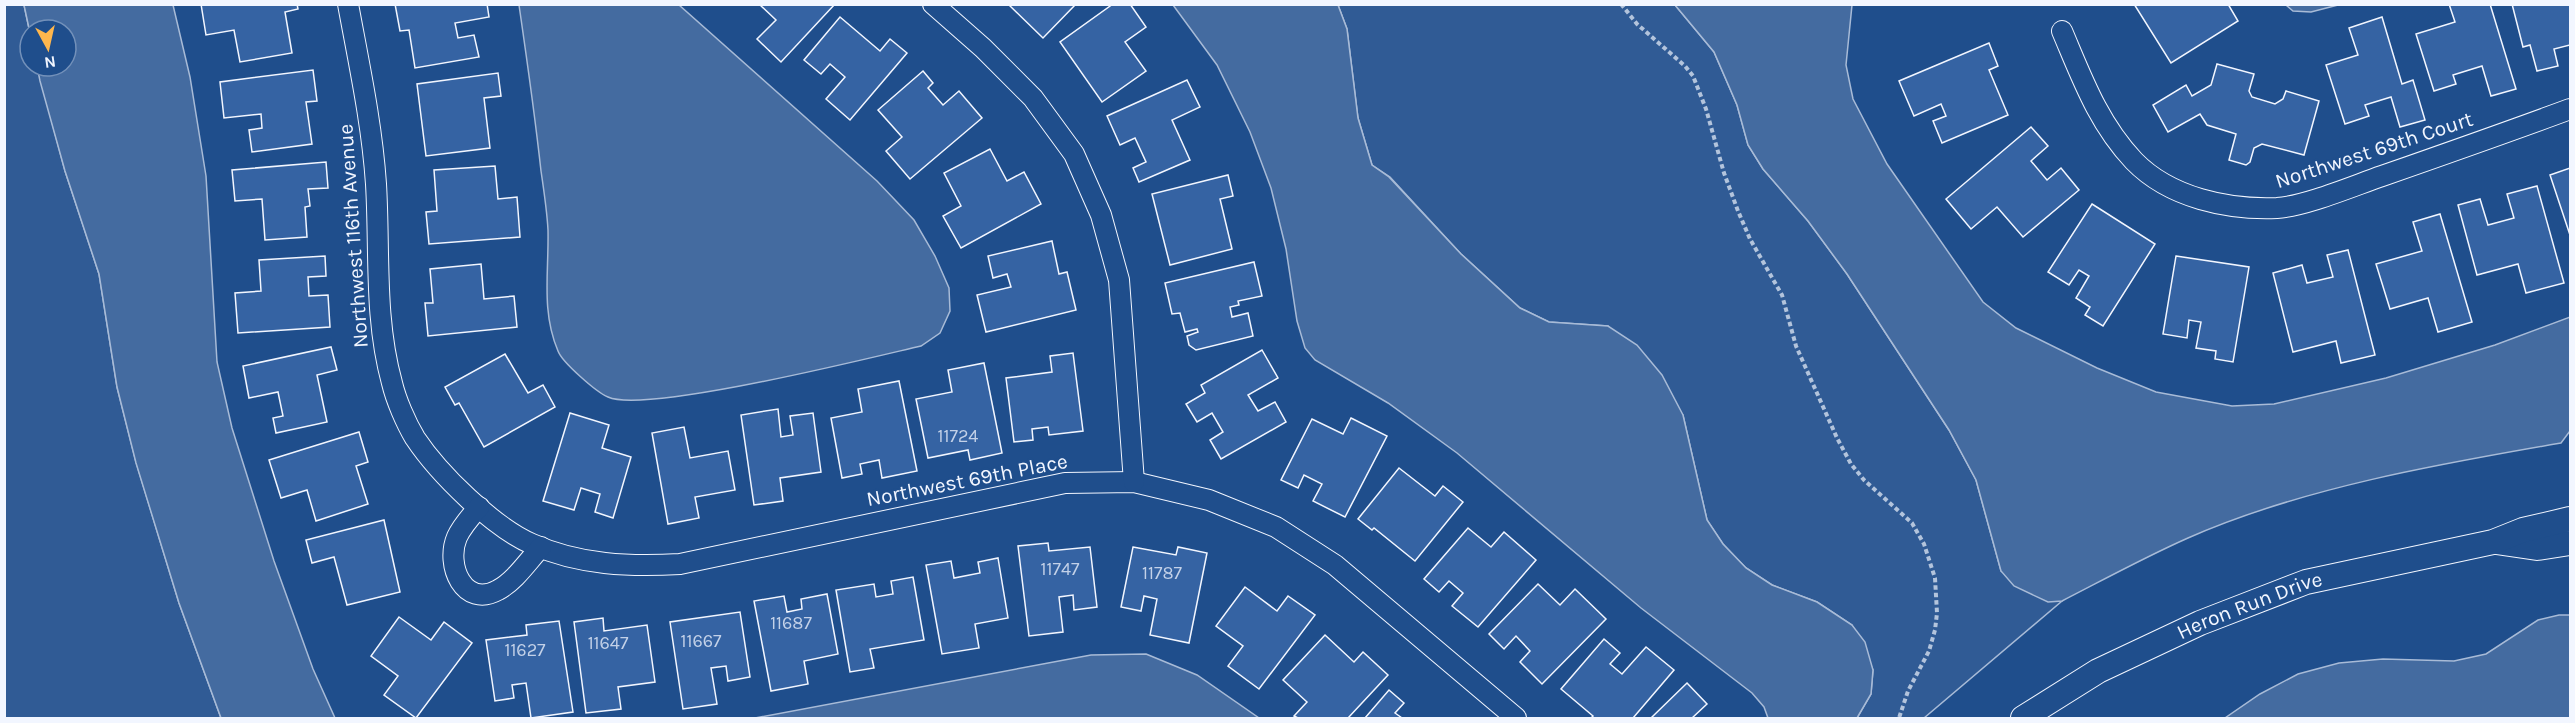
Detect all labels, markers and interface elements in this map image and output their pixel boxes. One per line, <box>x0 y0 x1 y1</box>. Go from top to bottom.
north arrow <box>18 18 78 78</box>
text: N <box>43 52 57 73</box>
street label: Northwest 69th Court <box>2272 107 2476 193</box>
street label: Northwest 116th Avenue <box>333 123 373 349</box>
house number: 11724 <box>938 425 978 447</box>
street label: Northwest 69th Place <box>864 449 1070 511</box>
house number: 11747 <box>1041 558 1080 580</box>
house number: 11787 <box>1142 562 1182 584</box>
street label: Heron Run Drive <box>2173 567 2324 644</box>
house number: 11687 <box>770 612 812 634</box>
house number: 11667 <box>681 630 722 652</box>
house number: 11647 <box>588 632 629 654</box>
house number: 11627 <box>504 639 546 661</box>

